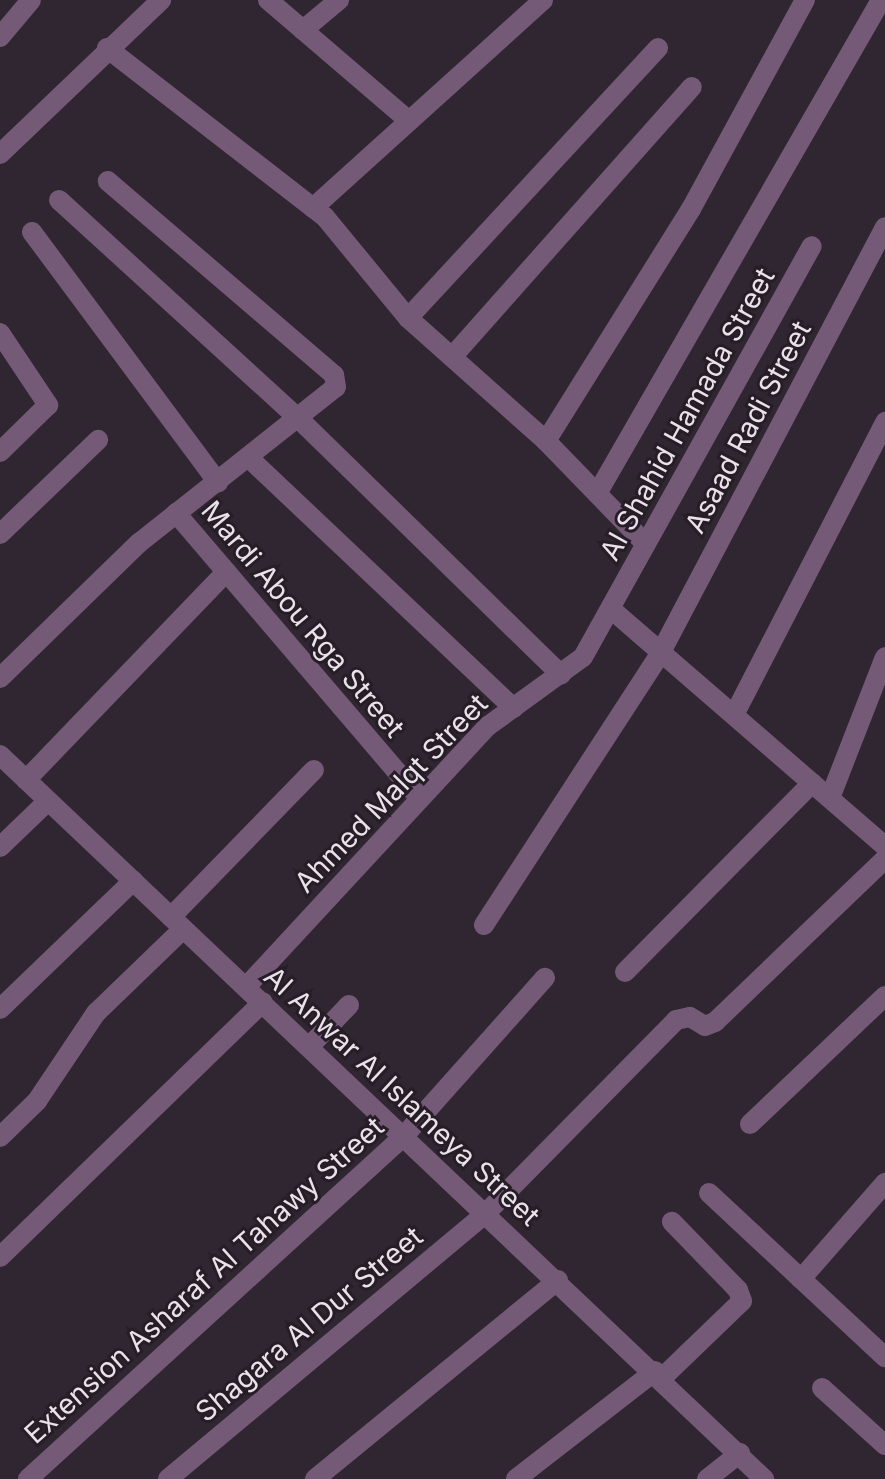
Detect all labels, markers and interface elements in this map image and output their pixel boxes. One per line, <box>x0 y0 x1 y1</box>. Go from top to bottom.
street label: Al Shahid Hamada Street <box>593 262 781 566</box>
street label: Asaad Radi Street <box>678 315 818 539</box>
street label: Mardi Abou Rga Street <box>194 494 412 744</box>
street label: Ahmed Malqt Street <box>288 687 494 899</box>
street label: Al Anwar Al Islameya Street <box>257 960 547 1232</box>
street label: Extension Asharaf Al Tahawy Street <box>18 1110 390 1450</box>
street label: Shagara Al Dur Street <box>189 1219 429 1429</box>

